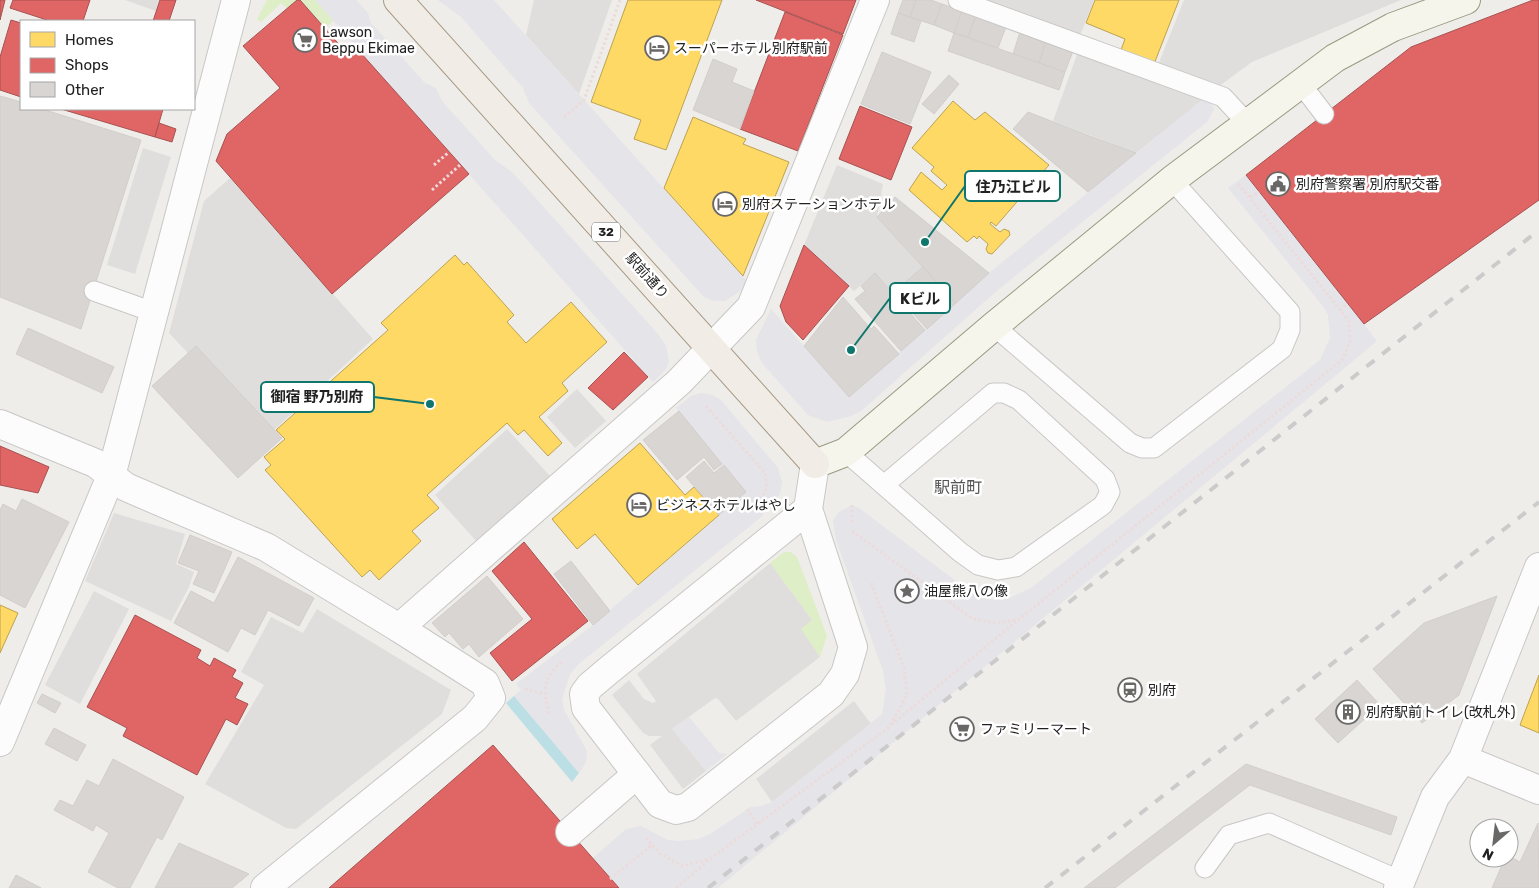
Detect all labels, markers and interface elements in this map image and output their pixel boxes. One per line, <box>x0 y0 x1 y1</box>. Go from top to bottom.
legend <box>20 20 195 110</box>
place label: Lawson Beppu Ekimae <box>322 24 415 57</box>
supermarket icon: Lawson Beppu Ekimae <box>292 27 318 53</box>
text: Homes <box>65 31 114 49</box>
hotel icon: スーパーホテル別府駅前 <box>644 35 670 61</box>
place label: スーパーホテル別府駅前 <box>674 40 828 57</box>
text: Shops <box>65 56 109 74</box>
text: Other <box>65 81 105 99</box>
callout: 住乃江ビル <box>965 171 1060 201</box>
public building icon: 別府警察署 別府駅交番 <box>1265 171 1291 197</box>
place label: 別府警察署 別府駅交番 <box>1296 176 1439 193</box>
text: 住乃江ビル <box>975 178 1051 196</box>
hotel icon: 別府ステーションホテル <box>712 191 738 217</box>
place label: 別府ステーションホテル <box>742 196 896 213</box>
road number: 32 <box>592 222 620 242</box>
street label: 駅前通り <box>622 250 672 302</box>
callout: Kビル <box>890 283 950 313</box>
text: Kビル <box>900 290 940 308</box>
callout: 御宿 野乃別府 <box>261 382 374 412</box>
text: 御宿 野乃別府 <box>270 388 364 406</box>
district label: 駅前町 <box>934 478 982 497</box>
hotel icon: ビジネスホテルはやし <box>626 492 652 518</box>
place label: ビジネスホテルはやし <box>656 497 796 514</box>
place icon: 油屋熊八の像 <box>894 578 920 604</box>
place label: 油屋熊八の像 <box>924 583 1008 600</box>
station icon: 別府 <box>1117 677 1143 703</box>
place label: 別府 <box>1148 682 1176 699</box>
building icon: 別府駅前トイレ(改札外) <box>1335 699 1361 725</box>
place label: 別府駅前トイレ(改札外) <box>1366 704 1516 721</box>
supermarket icon: ファミリーマート <box>949 716 975 742</box>
place label: ファミリーマート <box>980 721 1092 738</box>
north arrow <box>1469 818 1519 868</box>
text: N <box>1480 844 1497 864</box>

